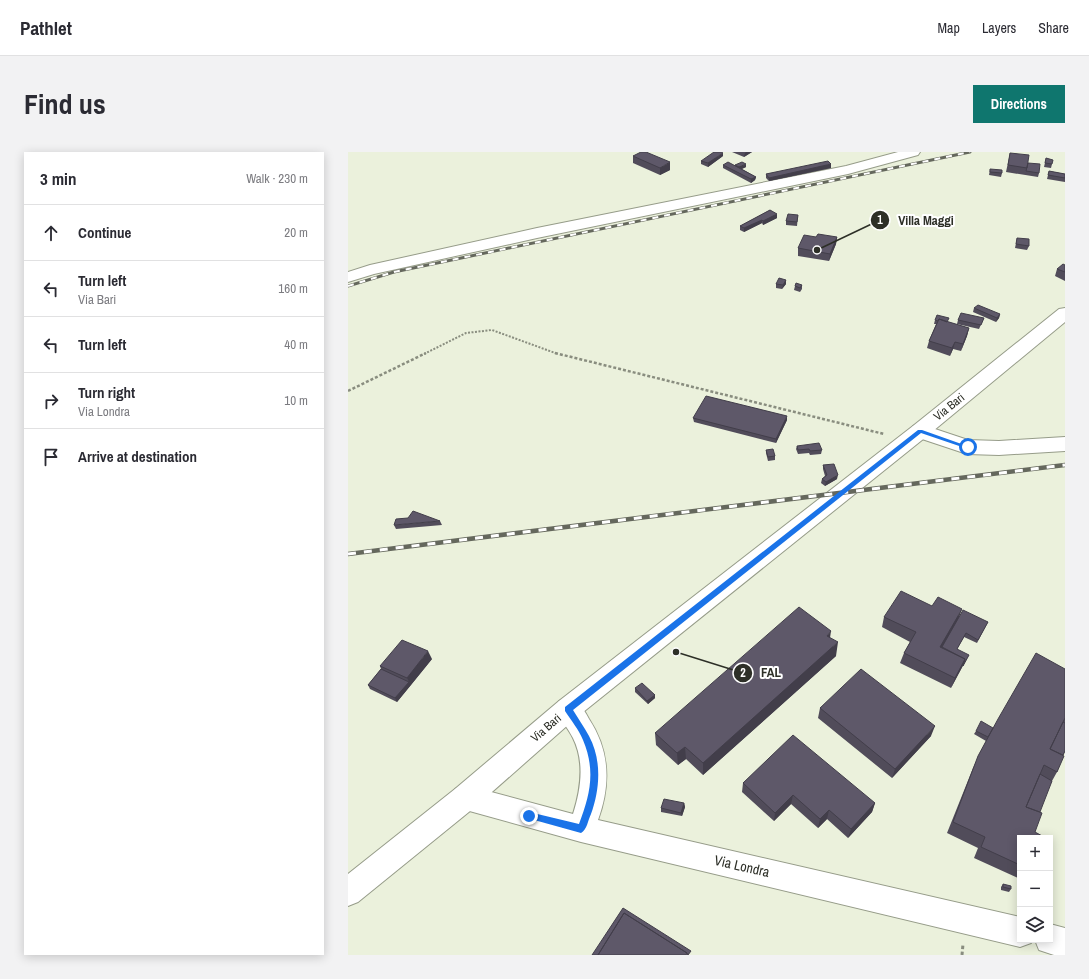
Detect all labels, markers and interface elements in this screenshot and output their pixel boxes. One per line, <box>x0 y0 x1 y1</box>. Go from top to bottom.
text: Pathlet <box>20 15 72 41</box>
text: Map <box>938 19 960 37</box>
text: Layers <box>982 19 1016 37</box>
text: Share <box>1038 19 1069 37</box>
text: Find us <box>24 85 106 123</box>
button: Directions <box>973 85 1065 123</box>
text: 3 min <box>40 167 76 190</box>
text: Walk · 230 m <box>246 170 308 187</box>
callout: Villa Maggi <box>870 208 961 233</box>
text: 1 <box>877 212 883 228</box>
text: Villa Maggi <box>898 212 954 229</box>
icon: ahead <box>40 222 62 244</box>
text: Continue <box>78 222 131 243</box>
text: 20 m <box>284 224 308 241</box>
text: Turn left <box>78 270 126 291</box>
icon: left <box>40 278 62 300</box>
text: 160 m <box>278 280 308 297</box>
text: Via Bari <box>78 291 116 308</box>
icon: left <box>40 334 62 356</box>
text: Turn left <box>78 334 126 355</box>
text: 40 m <box>284 336 308 353</box>
text: Turn right <box>78 382 135 403</box>
icon: right <box>40 390 62 412</box>
street label: Via Bari <box>930 390 968 424</box>
text: 10 m <box>284 392 308 409</box>
text: Via Londra <box>78 403 130 420</box>
route start <box>959 438 977 456</box>
icon: arrive <box>40 446 62 468</box>
text: Arrive at destination <box>78 446 197 467</box>
callout: FAL <box>733 660 789 685</box>
text: FAL <box>761 664 782 681</box>
text: 2 <box>740 665 746 681</box>
street label: Via Bari <box>527 710 565 746</box>
route end <box>520 807 538 825</box>
map controls <box>1017 835 1053 943</box>
button: + <box>1017 835 1053 871</box>
street label: Via Londra <box>713 851 772 881</box>
button: − <box>1017 871 1053 907</box>
button: layers <box>1017 907 1053 943</box>

